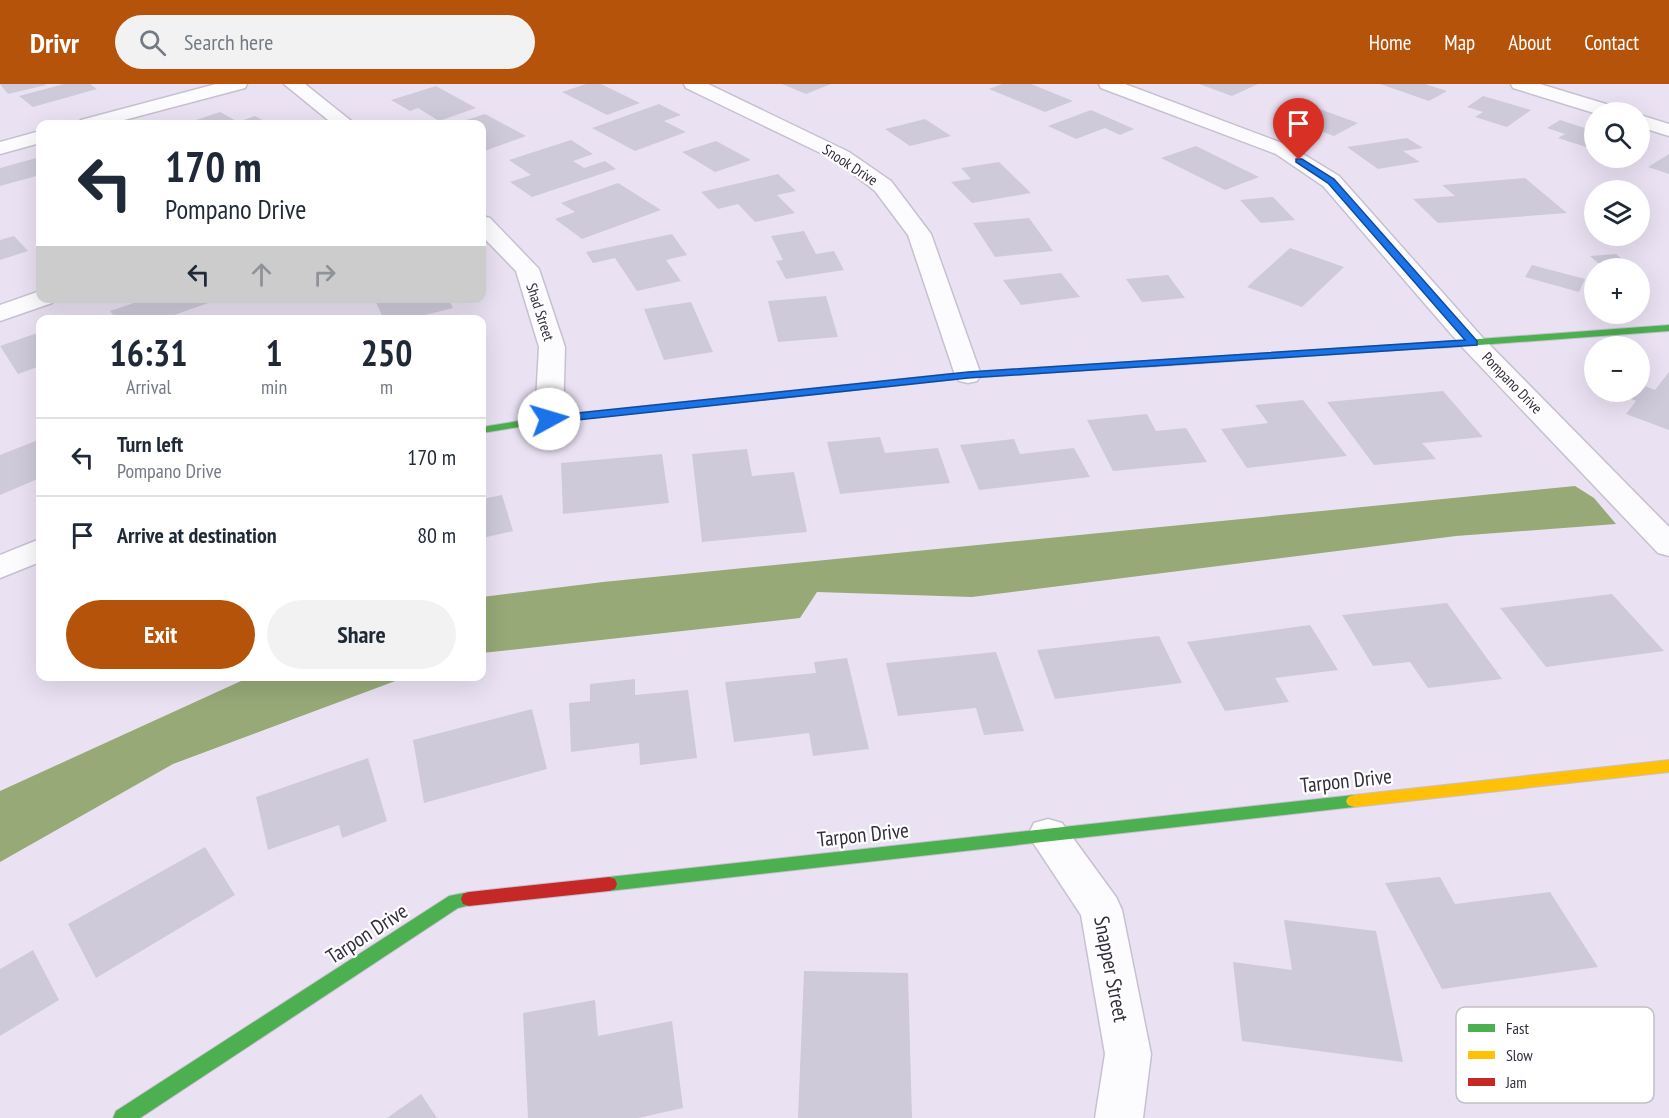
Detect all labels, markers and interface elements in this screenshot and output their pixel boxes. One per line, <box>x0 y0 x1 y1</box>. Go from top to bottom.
search box <box>115 15 535 69</box>
text: Drivr <box>30 24 79 61</box>
icon: search <box>136 26 169 59</box>
text: Search here <box>184 28 273 56</box>
text: Home <box>1369 29 1411 56</box>
text: Map <box>1444 29 1475 56</box>
text: About <box>1508 29 1551 56</box>
text: Contact <box>1584 29 1639 56</box>
pin <box>1273 98 1324 160</box>
map controls <box>1584 102 1650 402</box>
button: search <box>1584 102 1650 168</box>
icon: arrive <box>1282 107 1315 140</box>
text: 170 m <box>165 139 262 194</box>
street label: Snook Drive <box>819 140 881 189</box>
icon: left <box>66 144 144 222</box>
button: layers <box>1584 180 1650 246</box>
text: Pompano Drive <box>165 192 306 226</box>
icon: left <box>182 258 215 291</box>
icon: ahead <box>245 258 278 291</box>
icon: right <box>308 258 341 291</box>
button: + <box>1584 258 1650 324</box>
street label: Shad Street <box>522 280 559 343</box>
text: 16:31 <box>110 329 187 376</box>
text: 1 <box>265 329 283 376</box>
text: 250 <box>361 329 412 376</box>
button: − <box>1584 336 1650 402</box>
street label: Pompano Drive <box>1478 348 1546 418</box>
text: Arrival <box>126 374 171 400</box>
text: min <box>261 374 287 400</box>
text: m <box>380 374 393 400</box>
position arrow <box>517 387 581 451</box>
text: Turn left <box>117 430 183 458</box>
icon: left <box>66 441 99 474</box>
text: 170 m <box>407 443 456 471</box>
text: Pompano Drive <box>117 458 222 484</box>
icon: arrive <box>66 519 99 552</box>
text: Arrive at destination <box>117 521 277 549</box>
text: 80 m <box>417 521 456 549</box>
button: Exit <box>66 600 255 669</box>
button: Share <box>267 600 456 669</box>
street label: Tarpon Drive <box>1299 762 1393 799</box>
street label: Tarpon Drive <box>816 816 910 853</box>
street label: Tarpon Drive <box>321 897 413 970</box>
street label: Snapper Street <box>1088 914 1135 1024</box>
legend <box>1456 1007 1654 1103</box>
text: Fast <box>1506 1018 1529 1038</box>
text: Slow <box>1506 1045 1533 1065</box>
text: Jam <box>1505 1072 1527 1092</box>

